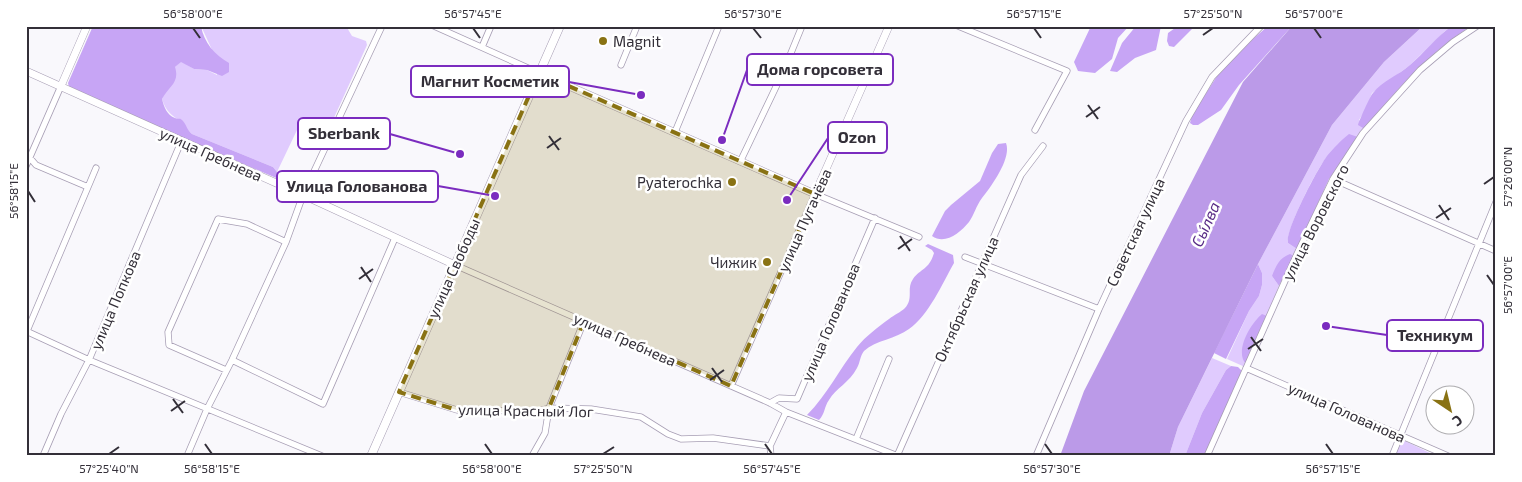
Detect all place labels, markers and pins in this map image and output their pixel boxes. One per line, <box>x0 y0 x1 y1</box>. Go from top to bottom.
place label: Magnit <box>613 32 661 50</box>
marker: Magnit <box>597 35 609 47</box>
callout: Дома горсовета <box>747 54 893 85</box>
callout: Магнит Косметик <box>411 66 569 97</box>
callout: Sberbank <box>298 118 390 149</box>
callout: Ozon <box>828 122 887 153</box>
callout: Улица Голованова <box>277 171 438 202</box>
place label: Pyaterochka <box>637 173 722 191</box>
marker: Pyaterochka <box>726 176 738 188</box>
place label: Чижик <box>710 253 757 271</box>
marker: Чижик <box>761 256 773 268</box>
callout: Техникум <box>1387 320 1483 351</box>

